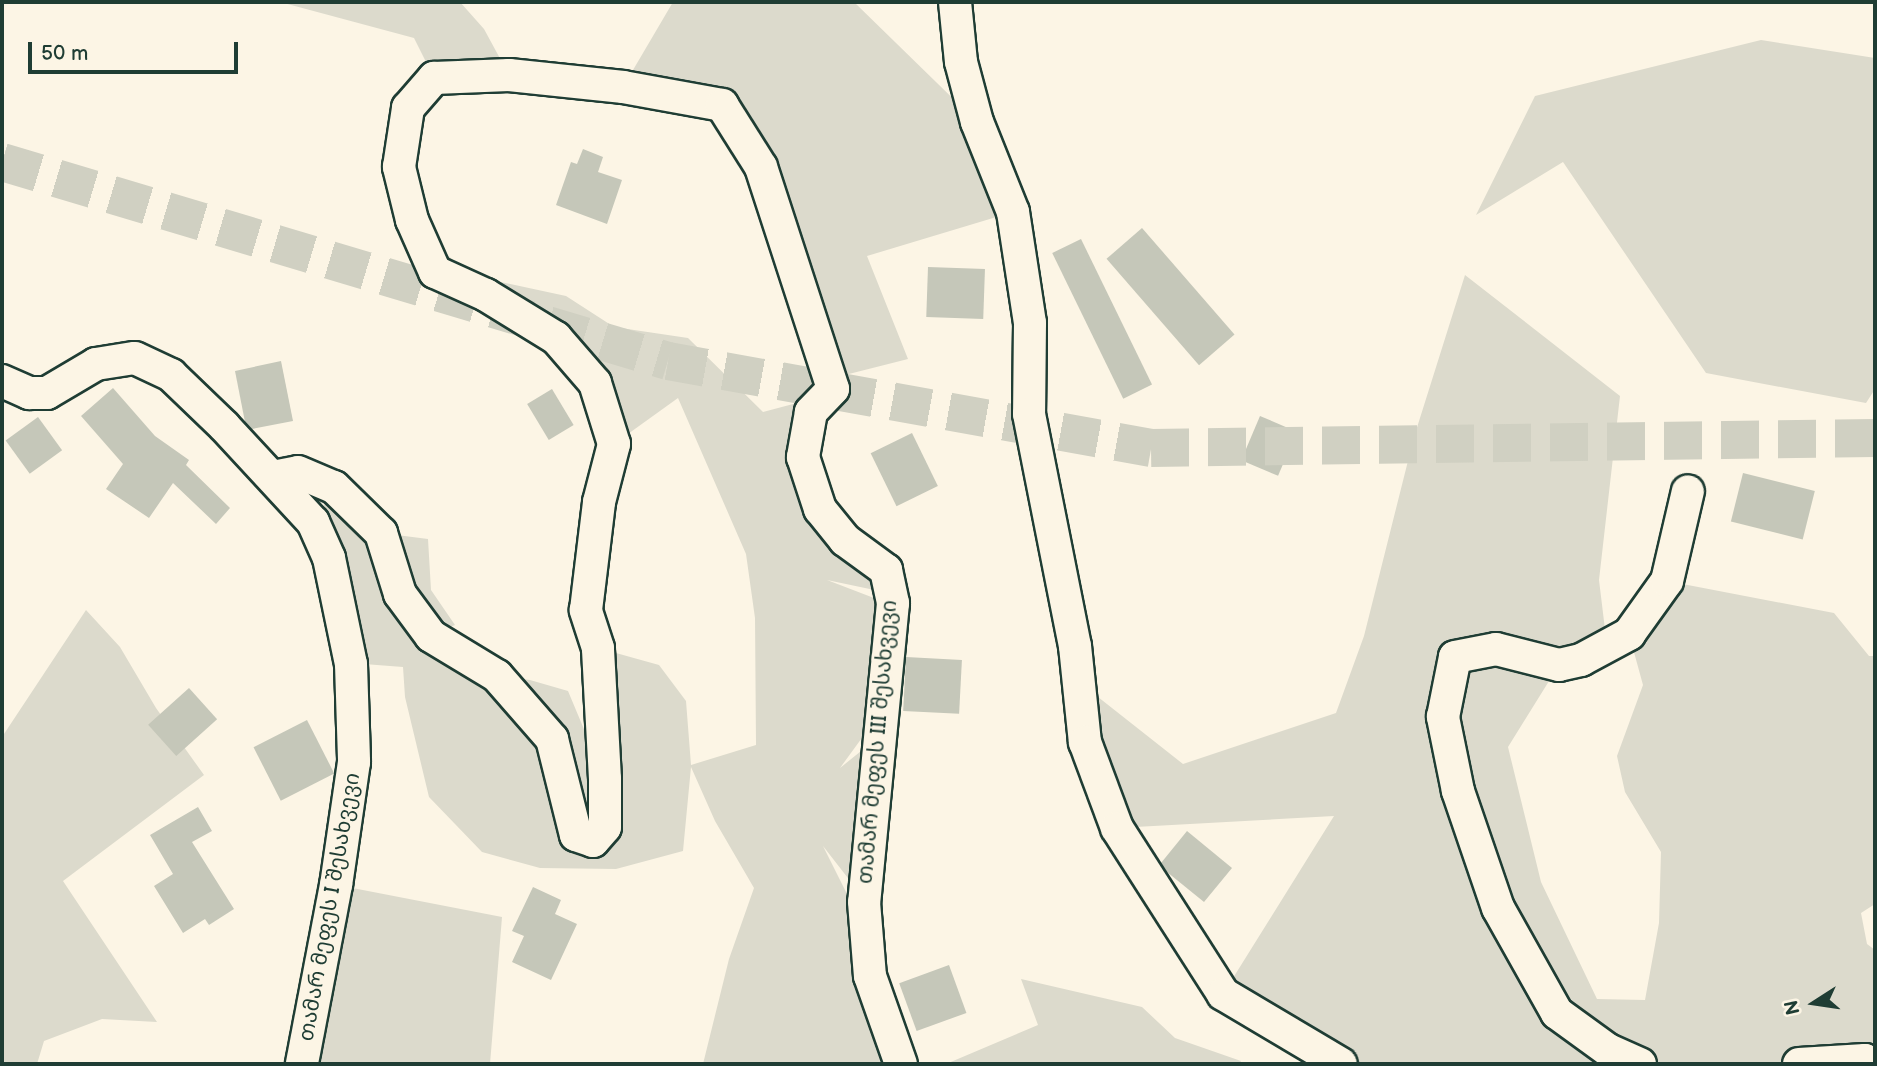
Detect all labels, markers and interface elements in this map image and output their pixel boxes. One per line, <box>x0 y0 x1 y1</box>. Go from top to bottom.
scale bar <box>32 28 242 72</box>
text: 50 m <box>41 41 88 66</box>
street label: თამარ მეფეს III შესახვევი <box>853 599 903 885</box>
street label: თამარ მეფეს I შესახვევი <box>294 771 366 1043</box>
north arrow <box>1779 968 1849 1038</box>
text: N <box>1780 998 1806 1017</box>

